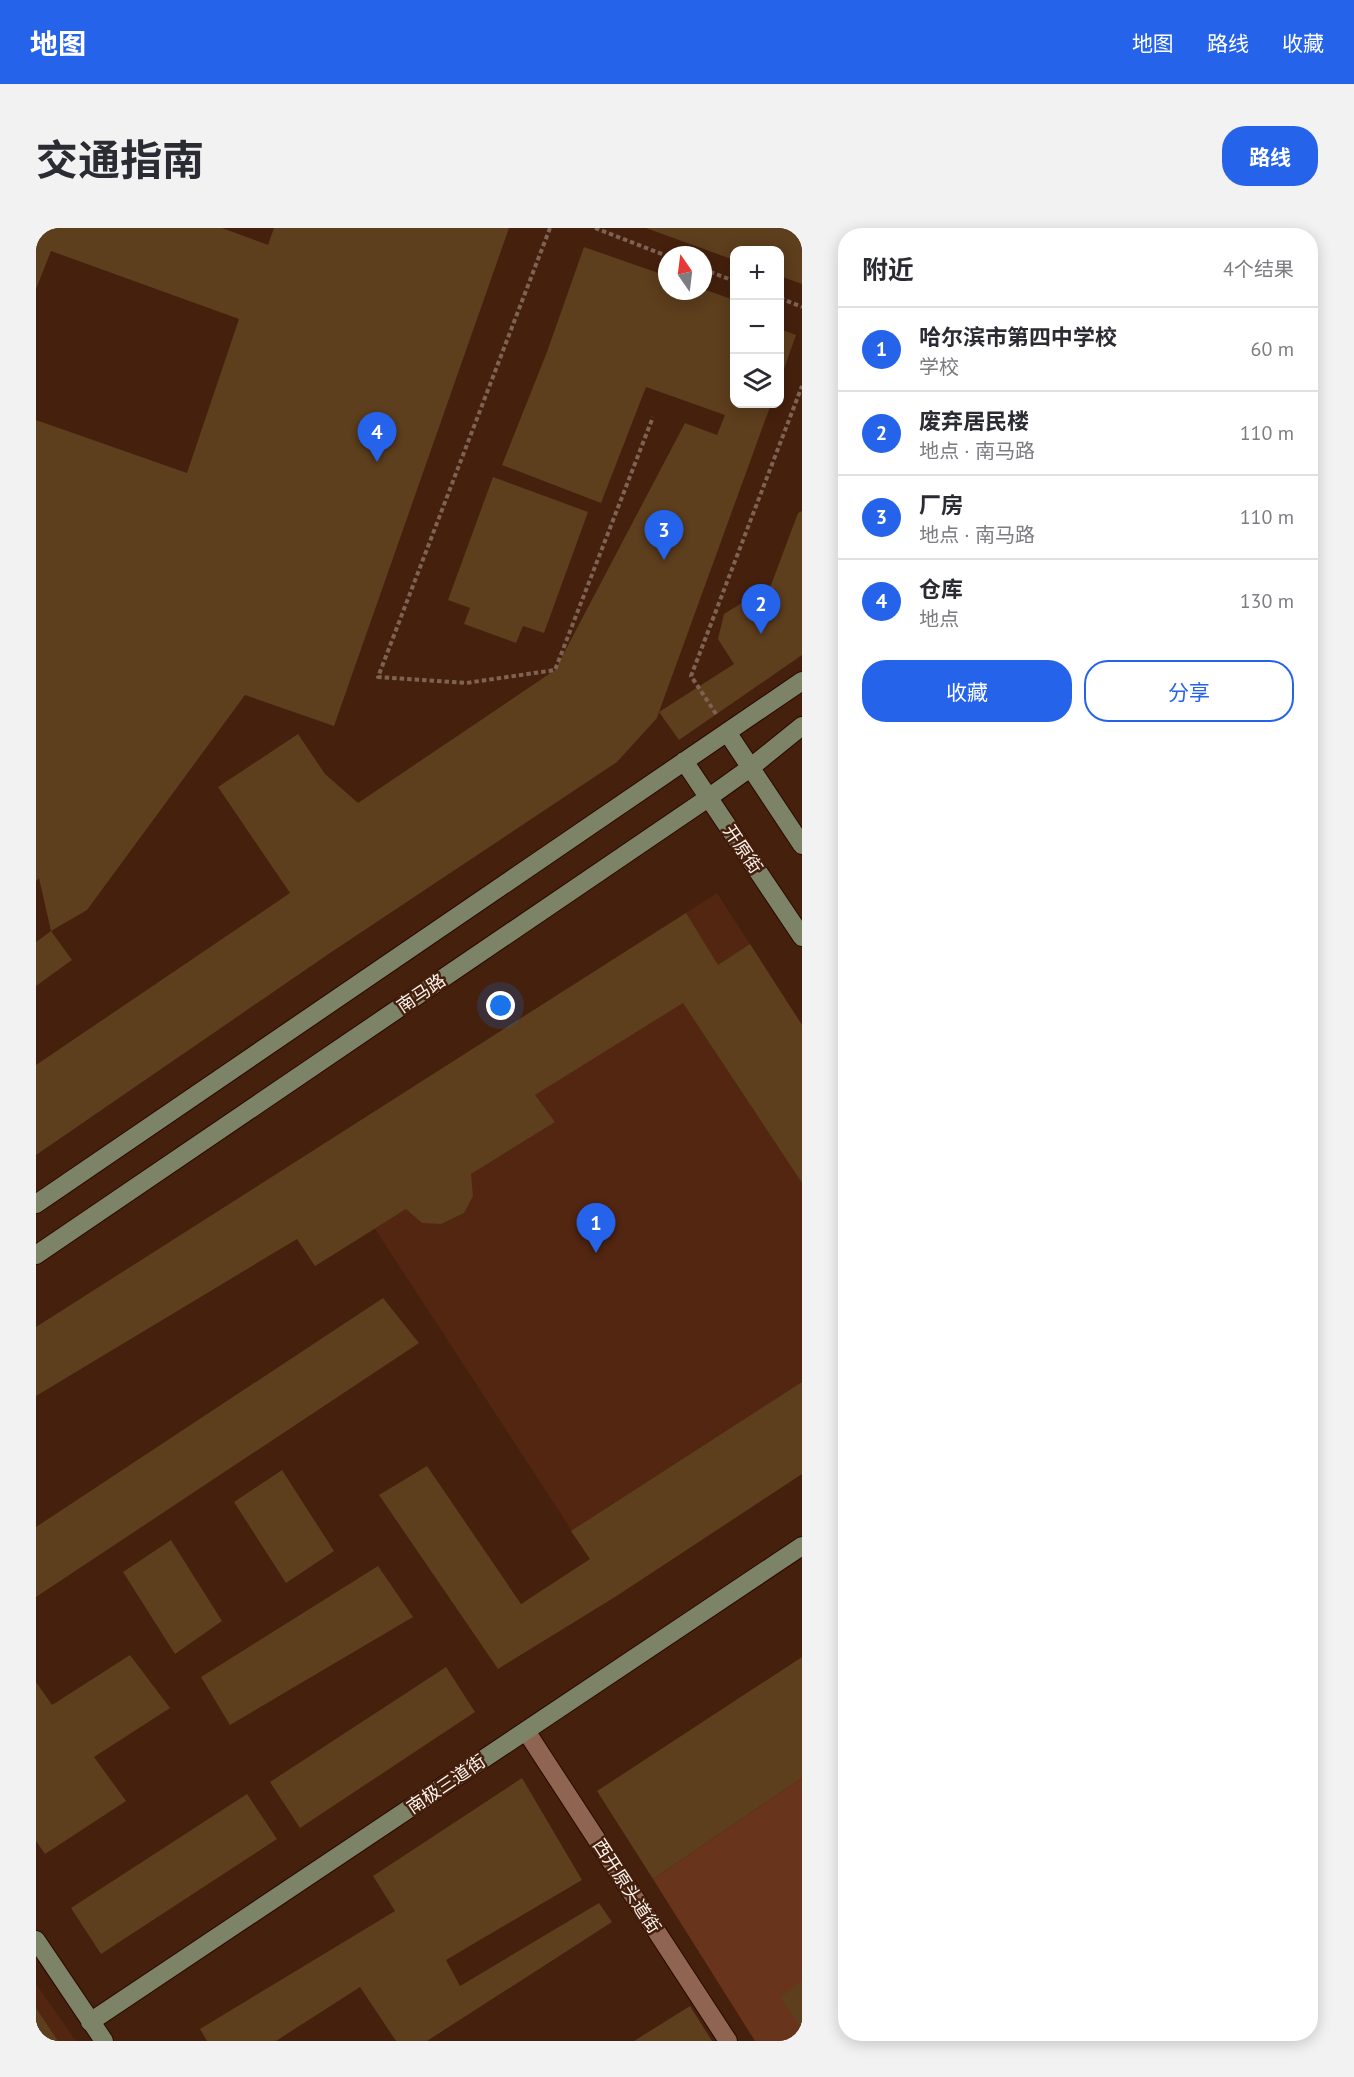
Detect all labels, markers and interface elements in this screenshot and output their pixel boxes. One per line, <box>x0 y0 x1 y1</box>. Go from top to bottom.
text: 地图 <box>30 25 86 62</box>
text: 地图 <box>1132 30 1174 57</box>
text: 路线 <box>1207 30 1249 57</box>
text: 收藏 <box>1282 30 1324 57</box>
button: 路线 <box>1222 126 1318 186</box>
text: 交通指南 <box>36 132 204 187</box>
north arrow <box>658 246 712 300</box>
map controls <box>730 246 784 408</box>
button: + <box>730 246 784 300</box>
text: 附近 <box>862 253 914 286</box>
text: 4个结果 <box>1223 256 1294 282</box>
button: − <box>730 300 784 354</box>
text: 哈尔滨市第四中学校 <box>919 323 1117 351</box>
text: 1 <box>876 336 887 362</box>
text: 60 m <box>1251 336 1294 362</box>
button: layers <box>730 354 784 408</box>
text: 学校 <box>919 354 959 380</box>
text: 废弃居民楼 <box>919 407 1029 435</box>
pin: 4 <box>358 412 396 462</box>
text: 2 <box>876 420 887 446</box>
text: 110 m <box>1240 420 1294 446</box>
text: 地点 · 南马路 <box>919 438 1035 464</box>
text: 厂房 <box>919 491 963 519</box>
text: 3 <box>876 504 887 530</box>
text: 110 m <box>1240 504 1294 530</box>
pin: 3 <box>644 510 684 560</box>
text: 地点 · 南马路 <box>919 522 1035 548</box>
text: 仓库 <box>919 575 963 603</box>
pin: 2 <box>742 584 780 634</box>
text: 4 <box>876 588 887 614</box>
text: 130 m <box>1240 588 1294 614</box>
text: 地点 <box>919 606 959 632</box>
button: 收藏 <box>862 660 1072 722</box>
button: 分享 <box>1084 660 1294 722</box>
street label: 开原街 <box>718 820 768 878</box>
street label: 南马路 <box>392 968 450 1018</box>
your location <box>486 991 515 1020</box>
pin: 1 <box>576 1204 616 1253</box>
street label: 南极三道街 <box>402 1749 490 1819</box>
street label: 西开原头道街 <box>588 1834 666 1938</box>

